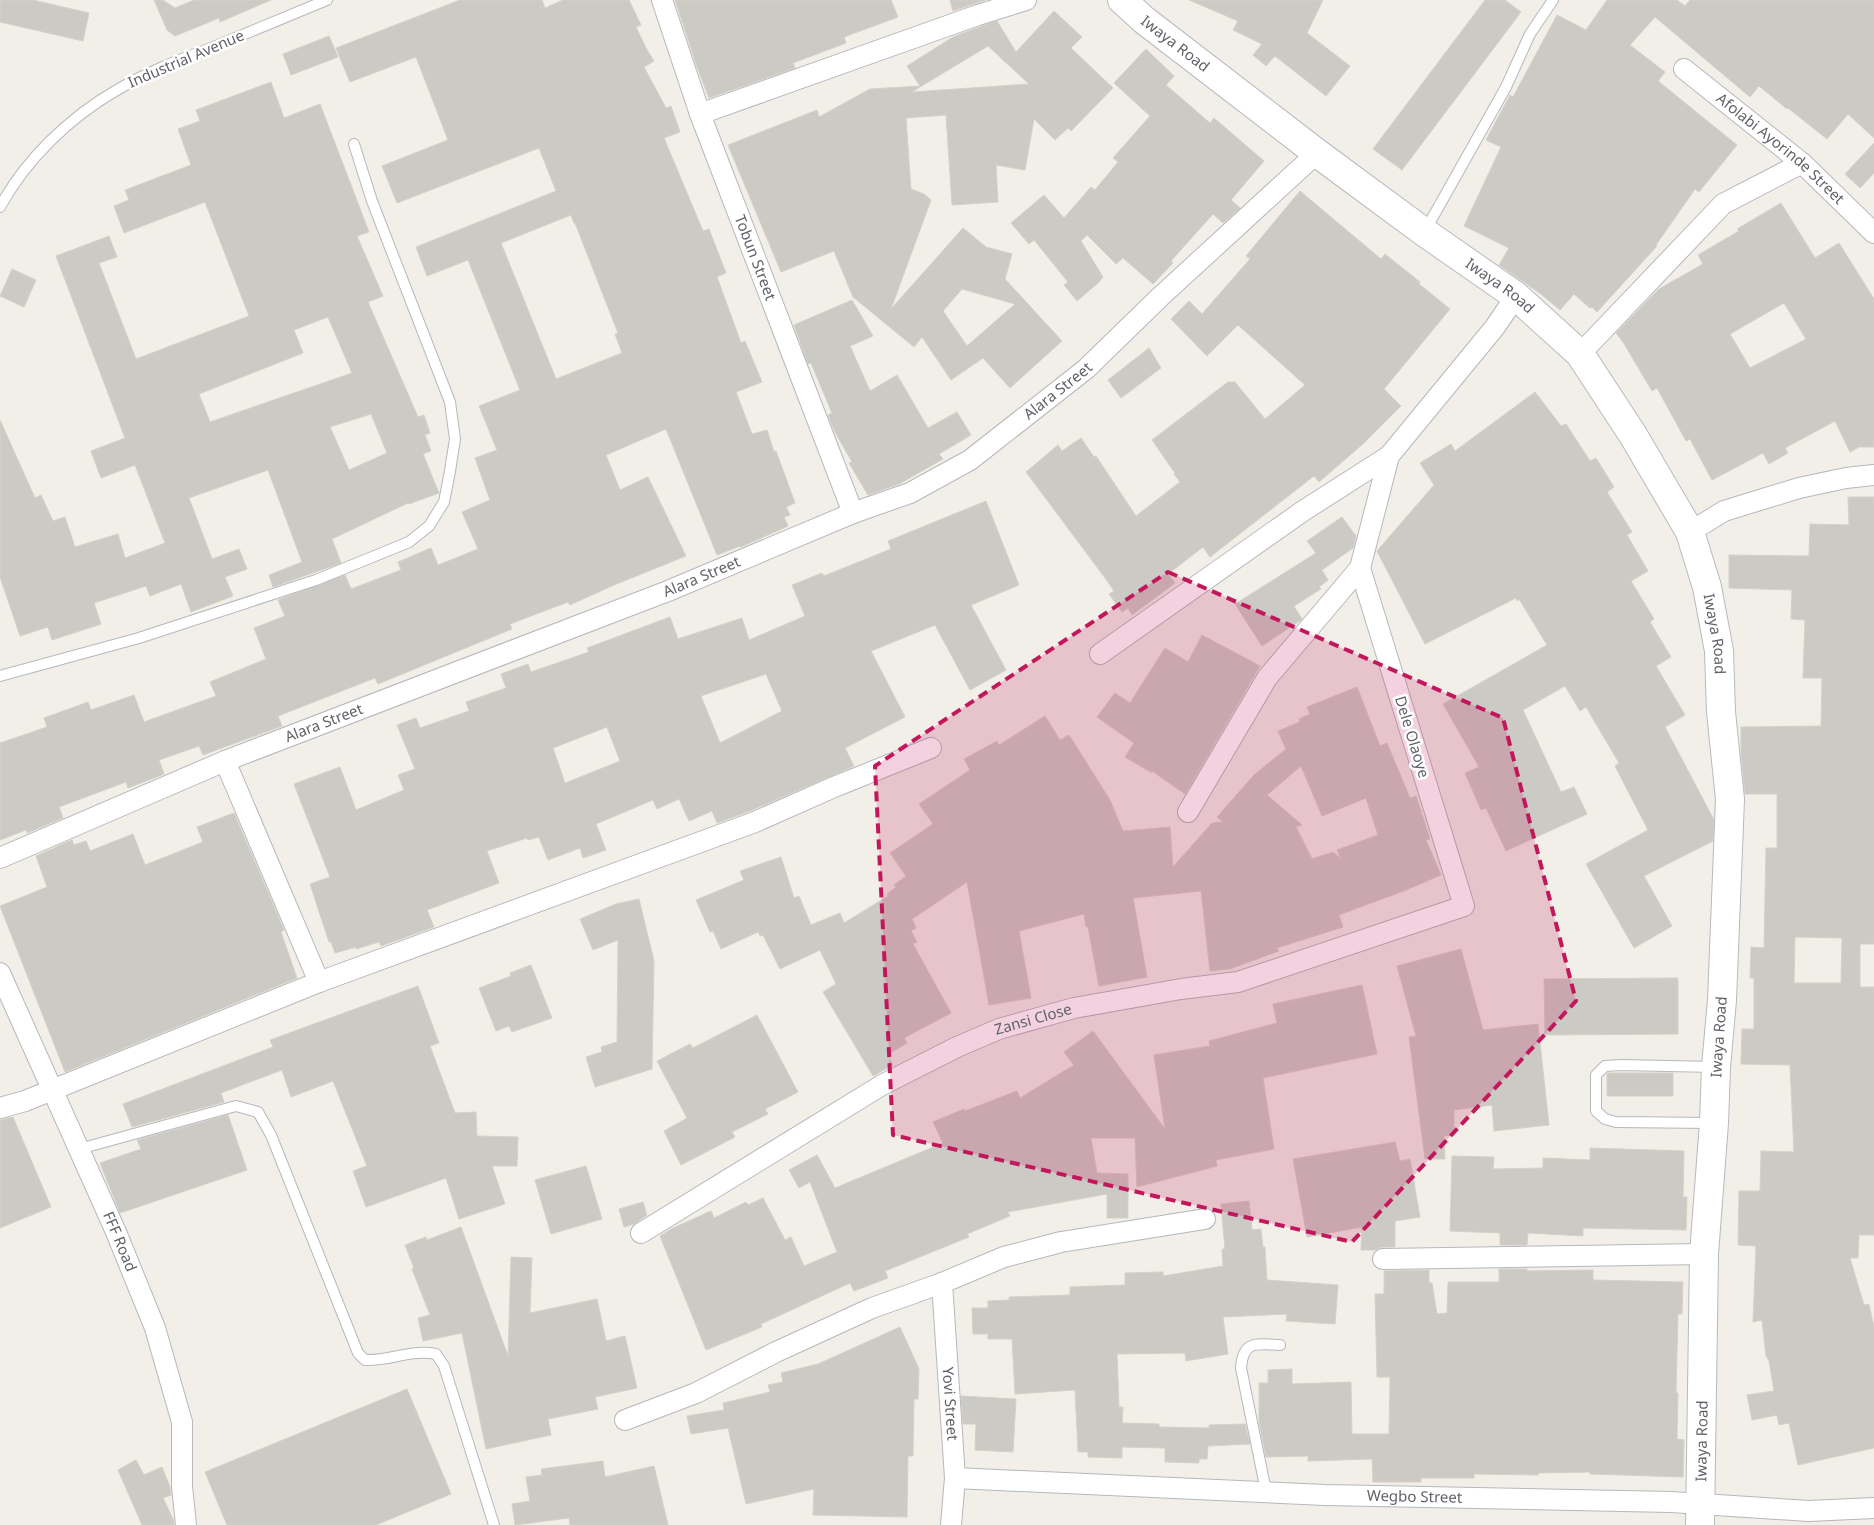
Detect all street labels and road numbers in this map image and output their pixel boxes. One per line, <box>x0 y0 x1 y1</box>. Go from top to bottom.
street label: Iwaya Road <box>1137 10 1214 76</box>
street label: Industrial Avenue <box>124 25 247 92</box>
street label: Afolabi Ayorinde Street <box>1713 88 1850 208</box>
street label: Tobun Street <box>731 212 782 303</box>
street label: Iwaya Road <box>1462 253 1539 317</box>
street label: Alara Street <box>1019 357 1097 423</box>
street label: Alara Street <box>660 551 743 601</box>
street label: Iwaya Road <box>1699 592 1731 675</box>
street label: Dele Olaoye <box>1391 693 1435 780</box>
street label: Alara Street <box>282 698 366 746</box>
street label: Iwaya Road <box>1705 996 1731 1078</box>
street label: Zansi Close <box>992 998 1074 1039</box>
street label: FFF Road <box>99 1208 142 1274</box>
street label: Yovi Street <box>939 1366 964 1442</box>
street label: Iwaya Road <box>1690 1400 1712 1482</box>
street label: Wegbo Street <box>1367 1485 1463 1507</box>

